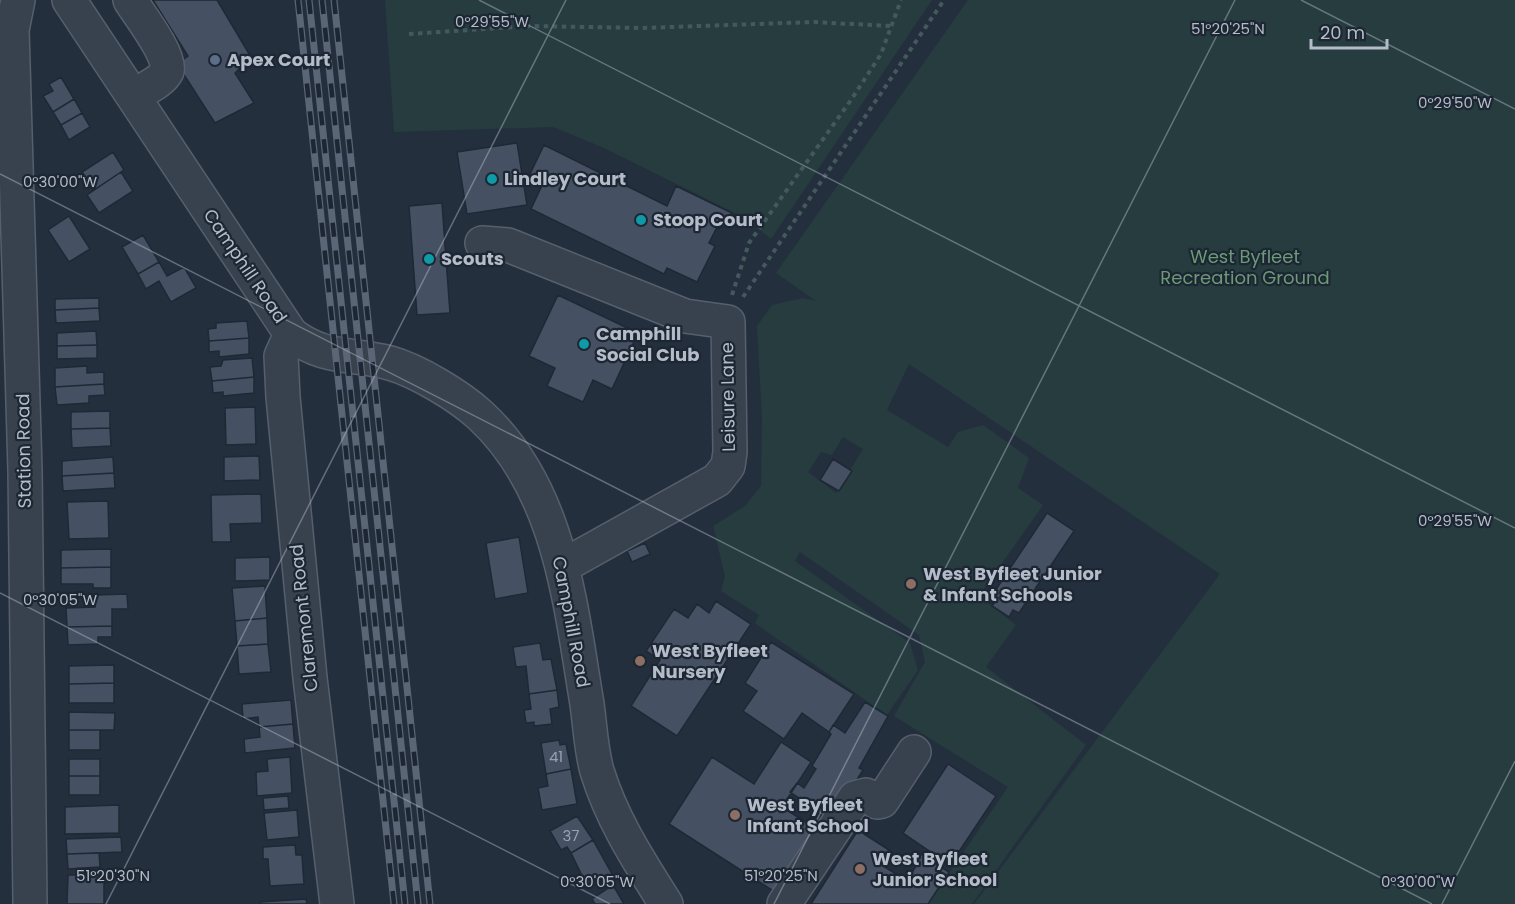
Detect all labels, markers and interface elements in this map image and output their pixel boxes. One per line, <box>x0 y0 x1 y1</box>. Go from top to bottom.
text: 0°29'55"W <box>455 11 529 32</box>
scale bar <box>1311 12 1388 50</box>
text: 51°20'25"N <box>1191 18 1265 39</box>
text: 20 m <box>1320 20 1365 45</box>
place label: Apex Court <box>227 47 330 72</box>
marker: Apex Court <box>208 53 222 67</box>
text: 0°29'50"W <box>1418 92 1492 113</box>
place label: Lindley Court <box>504 166 626 191</box>
text: 0°30'00"W <box>23 171 97 192</box>
marker: Lindley Court <box>485 172 499 186</box>
street label: Camphill Road <box>198 204 293 328</box>
place label: Stoop Court <box>653 207 763 232</box>
marker: Stoop Court <box>634 213 648 227</box>
park label: West Byfleet Recreation Ground <box>1160 244 1330 290</box>
place label: Scouts <box>441 246 504 271</box>
marker: Scouts <box>422 252 436 266</box>
place label: Camphill Social Club <box>596 321 699 367</box>
marker: Camphill Social Club <box>577 337 591 351</box>
street label: Leisure Lane <box>714 342 741 452</box>
street label: Station Road <box>10 393 37 509</box>
text: 0°29'55"W <box>1418 510 1492 531</box>
street label: Claremont Road <box>283 543 324 693</box>
street label: Camphill Road <box>547 554 596 690</box>
place label: West Byfleet Junior & Infant Schools <box>923 561 1102 607</box>
marker: West Byfleet Junior & Infant Schools <box>904 577 918 591</box>
text: 0°30'05"W <box>23 589 97 610</box>
place label: West Byfleet Nursery <box>652 638 768 684</box>
marker: West Byfleet Nursery <box>633 654 647 668</box>
house number: 41 <box>549 746 563 767</box>
place label: West Byfleet Infant School <box>747 792 869 838</box>
marker: West Byfleet Infant School <box>728 808 742 822</box>
house number: 37 <box>562 825 580 846</box>
place label: West Byfleet Junior School <box>872 846 997 892</box>
marker: West Byfleet Junior School <box>853 862 867 876</box>
text: 51°20'30"N <box>76 865 150 886</box>
text: 51°20'25"N <box>744 865 818 886</box>
text: 0°30'05"W <box>560 871 634 892</box>
text: 0°30'00"W <box>1381 871 1455 892</box>

